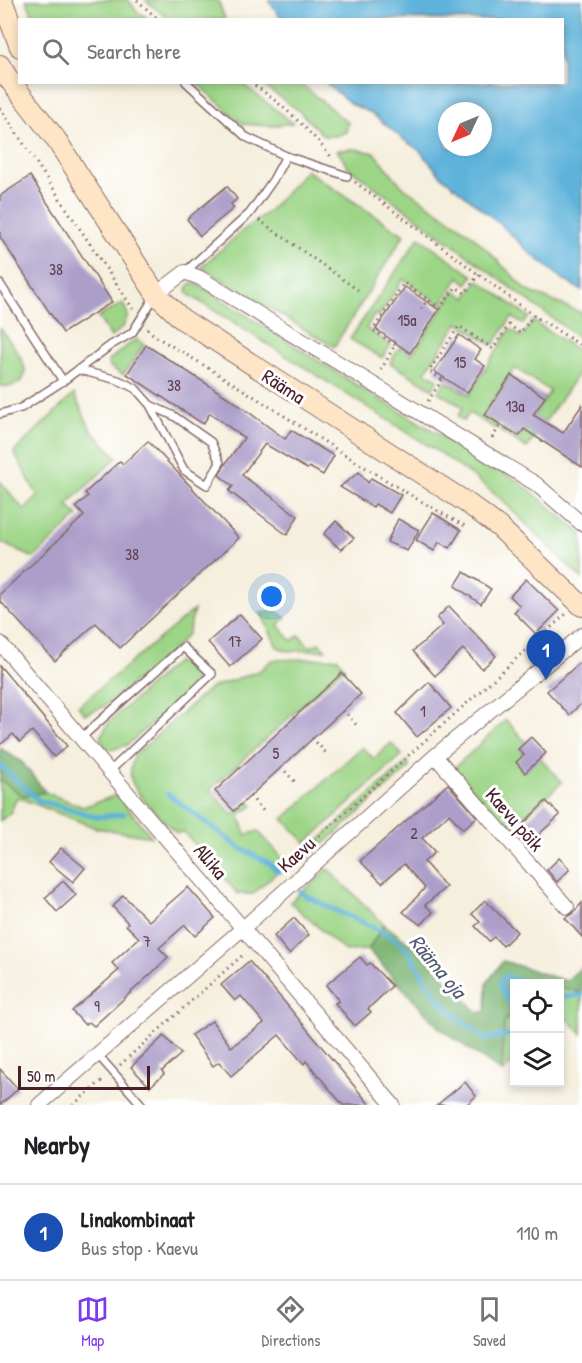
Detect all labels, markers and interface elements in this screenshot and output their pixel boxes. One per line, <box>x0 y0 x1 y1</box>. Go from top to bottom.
search box <box>18 18 564 84</box>
icon: search <box>39 35 72 68</box>
text: Search here <box>87 36 181 66</box>
north arrow <box>438 102 492 156</box>
house number: 38 <box>49 258 63 280</box>
house number: 15a <box>398 309 416 331</box>
house number: 15 <box>454 351 467 373</box>
street label: Rääma <box>257 362 311 410</box>
house number: 38 <box>167 374 181 396</box>
house number: 13a <box>505 395 525 417</box>
house number: 38 <box>125 543 139 565</box>
your location <box>257 582 286 611</box>
house number: 17 <box>228 630 242 652</box>
pin: 1 <box>526 630 566 680</box>
house number: 1 <box>420 700 426 722</box>
house number: 5 <box>273 742 280 764</box>
street label: Kaevu põik <box>480 781 550 857</box>
house number: 2 <box>410 822 418 844</box>
street label: Kaevu <box>271 830 321 878</box>
street label: Allika <box>188 837 234 885</box>
water label: Rääma oja <box>403 928 475 1006</box>
house number: 7 <box>143 930 151 952</box>
map controls <box>510 979 564 1087</box>
button: locate <box>510 979 564 1033</box>
house number: 9 <box>94 995 100 1017</box>
button: layers <box>510 1033 564 1087</box>
scale bar <box>18 1063 150 1090</box>
text: 50 m <box>27 1065 56 1087</box>
text: Nearby <box>24 1127 90 1162</box>
text: Linakombinaat <box>81 1204 194 1234</box>
text: 1 <box>40 1219 47 1246</box>
text: 110 m <box>516 1219 558 1246</box>
text: Bus stop · Kaevu <box>81 1234 198 1261</box>
tab: Map <box>76 1293 109 1351</box>
tab: Directions <box>262 1293 320 1351</box>
tab: Saved <box>473 1293 506 1351</box>

